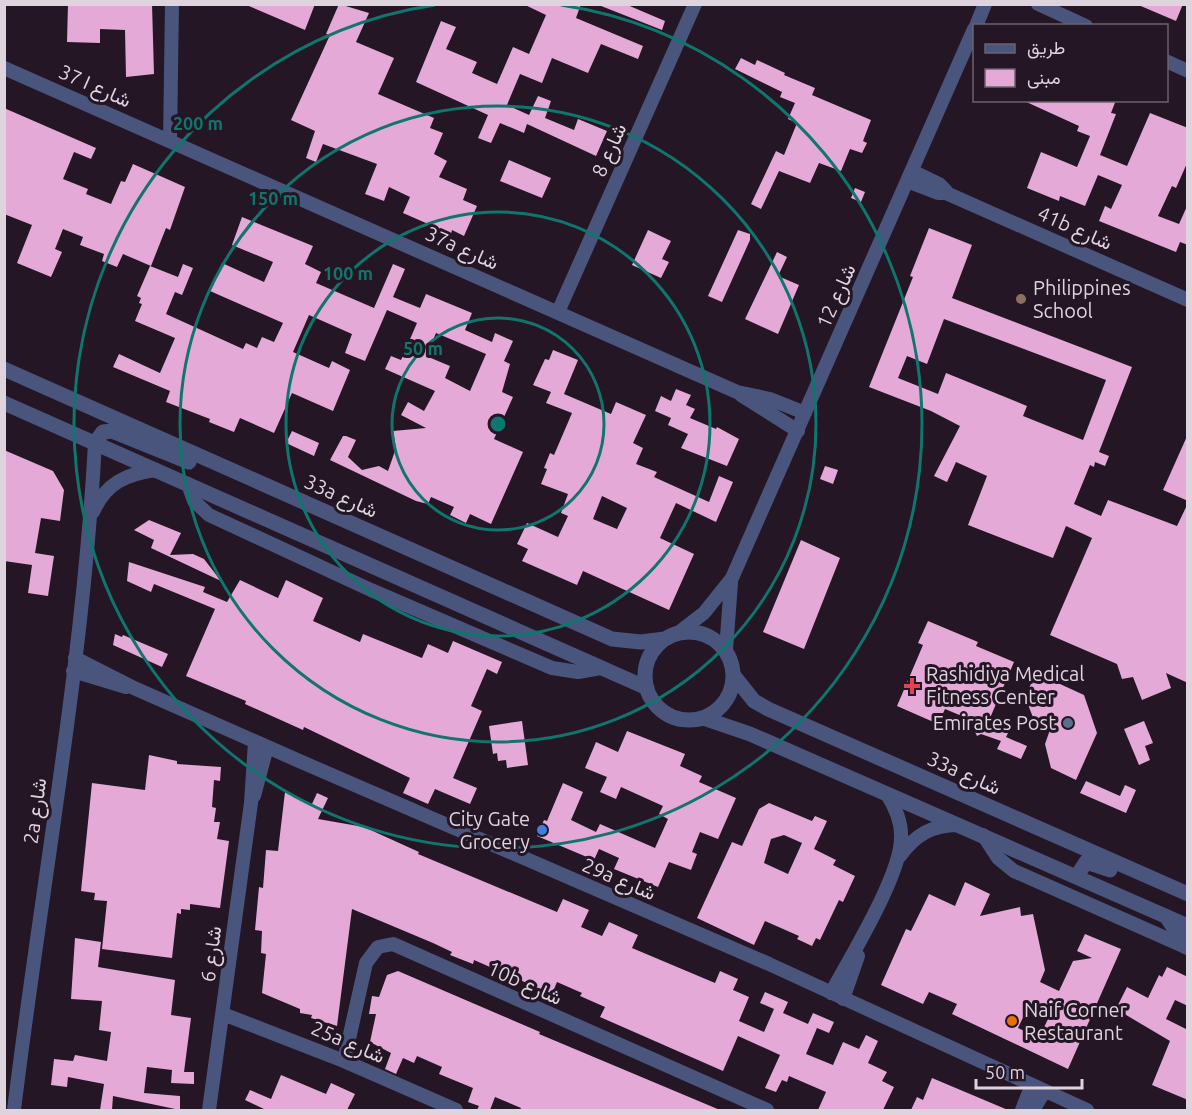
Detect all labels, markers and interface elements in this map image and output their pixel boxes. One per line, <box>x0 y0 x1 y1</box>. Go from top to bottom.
legend <box>973 24 1168 102</box>
text: طريق <box>1027 37 1065 59</box>
street label: شارع ا 37 <box>54 59 135 114</box>
text: مبنى <box>1027 67 1061 89</box>
text: 200 m <box>173 113 223 133</box>
street label: شارع 8 <box>587 119 633 181</box>
text: 150 m <box>248 188 298 208</box>
street label: 41b شارع <box>1033 201 1116 257</box>
street label: 37a شارع <box>421 221 502 277</box>
street label: شارع 12 <box>811 260 862 332</box>
text: 100 m <box>323 263 373 283</box>
place label: Philippines School <box>1033 276 1131 322</box>
marker: Philippines School <box>1014 292 1028 306</box>
text: 50 m <box>403 338 443 358</box>
centre of rings <box>488 414 508 434</box>
street label: 33a شارع <box>300 469 381 525</box>
place label: Rashidiya Medical Fitness Center <box>926 662 1084 708</box>
marker: Rashidiya Medical Fitness Center <box>903 677 921 695</box>
place label: Emirates Post <box>933 711 1056 734</box>
marker: Emirates Post <box>1061 716 1075 730</box>
street label: 33a شارع <box>923 746 1004 802</box>
street label: 2a شارع <box>18 776 53 846</box>
place label: City Gate Grocery <box>448 807 530 853</box>
marker: City Gate Grocery <box>535 823 549 837</box>
street label: 29a شارع <box>578 853 659 907</box>
street label: شارع 6 <box>196 925 228 984</box>
street label: 10b شارع <box>483 956 566 1012</box>
place label: Naif Corner Restaurant <box>1024 998 1128 1044</box>
marker: Naif Corner Restaurant <box>1005 1014 1019 1028</box>
street label: 25a شارع <box>307 1016 388 1070</box>
scale bar <box>976 1052 1082 1090</box>
text: 50 m <box>985 1062 1025 1082</box>

